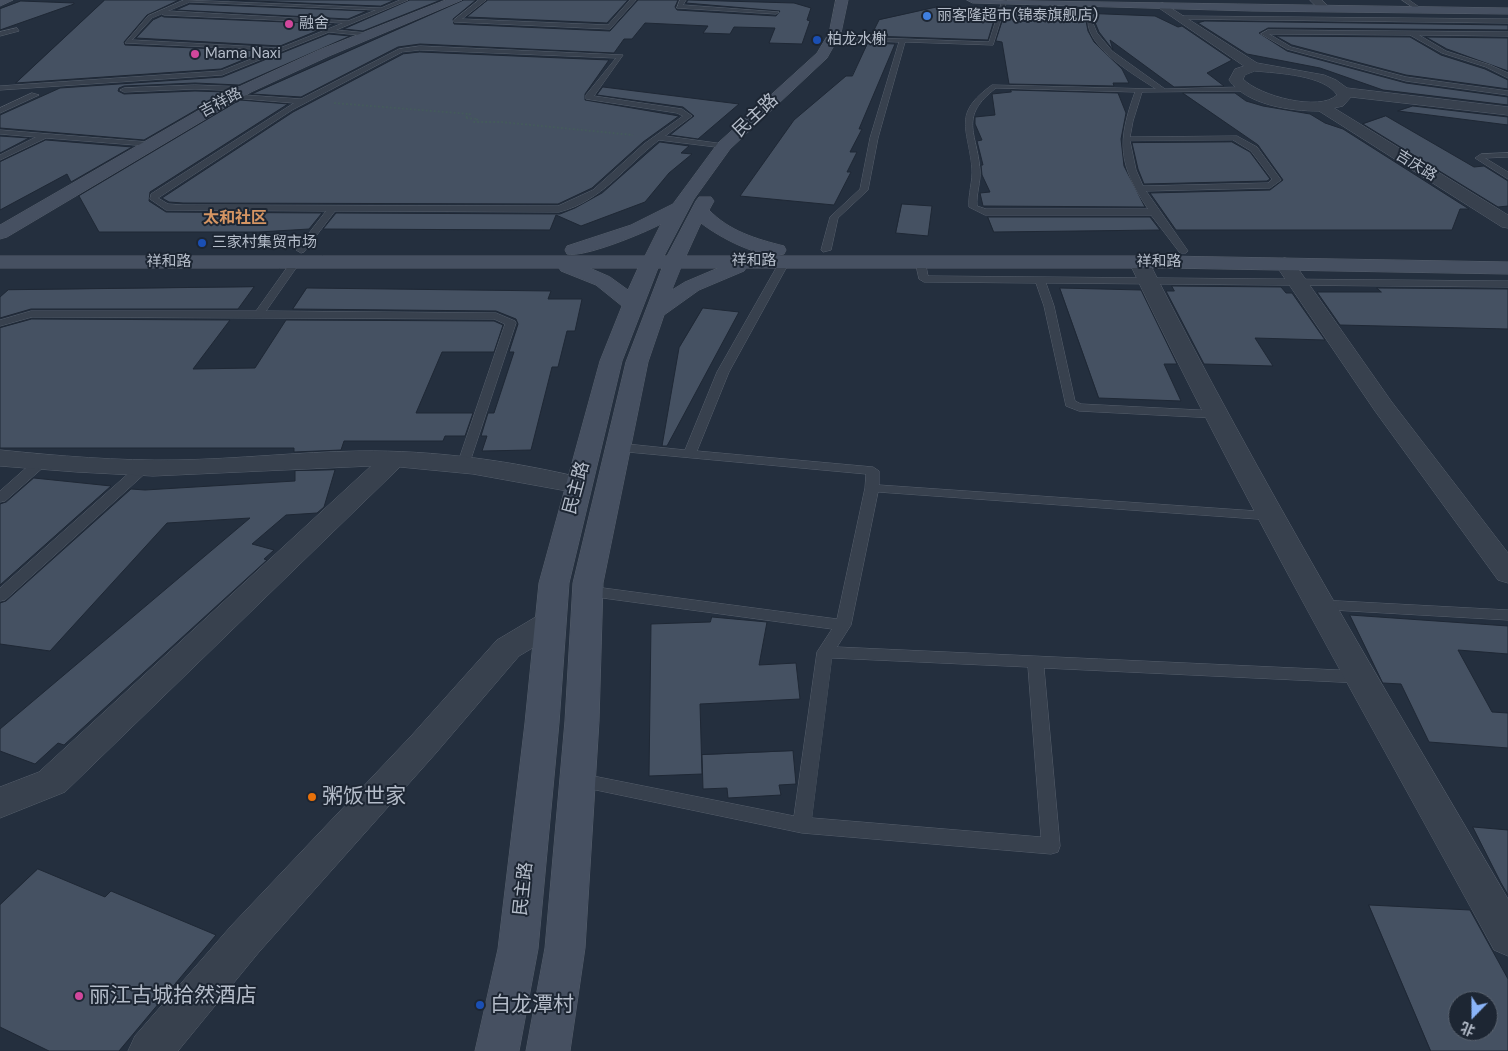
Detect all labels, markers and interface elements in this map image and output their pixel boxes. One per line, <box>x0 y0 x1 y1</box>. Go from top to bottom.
place label: 丽客隆超市(锦泰旗舰店) <box>937 7 1098 25</box>
marker: 丽客隆超市(锦泰旗舰店) <box>921 10 933 22</box>
place label: 融舍 <box>299 15 329 33</box>
marker: 融舍 <box>283 18 295 30</box>
place label: 柏龙水榭 <box>827 31 887 49</box>
marker: 柏龙水榭 <box>811 34 823 46</box>
place label: Mama Naxi <box>205 45 281 63</box>
marker: Mama Naxi <box>189 48 201 60</box>
street label: 吉祥路 <box>197 84 245 122</box>
street label: 民主路 <box>729 90 783 142</box>
street label: 吉庆路 <box>1392 146 1440 186</box>
district label: 太和社区 <box>203 209 267 229</box>
place label: 三家村集贸市场 <box>212 234 317 252</box>
marker: 三家村集贸市场 <box>196 237 208 249</box>
street label: 祥和路 <box>732 252 776 270</box>
street label: 祥和路 <box>147 253 191 271</box>
street label: 祥和路 <box>1137 253 1181 271</box>
street label: 民主路 <box>560 459 594 517</box>
place label: 粥饭世家 <box>322 784 406 810</box>
marker: 粥饭世家 <box>306 791 318 803</box>
street label: 民主路 <box>510 861 538 917</box>
place label: 丽江古城拾然酒店 <box>89 983 257 1009</box>
marker: 丽江古城拾然酒店 <box>73 990 85 1002</box>
north arrow <box>1448 991 1498 1041</box>
place label: 白龙潭村 <box>490 992 574 1018</box>
marker: 白龙潭村 <box>474 999 486 1011</box>
text: 北 <box>1458 1018 1478 1040</box>

